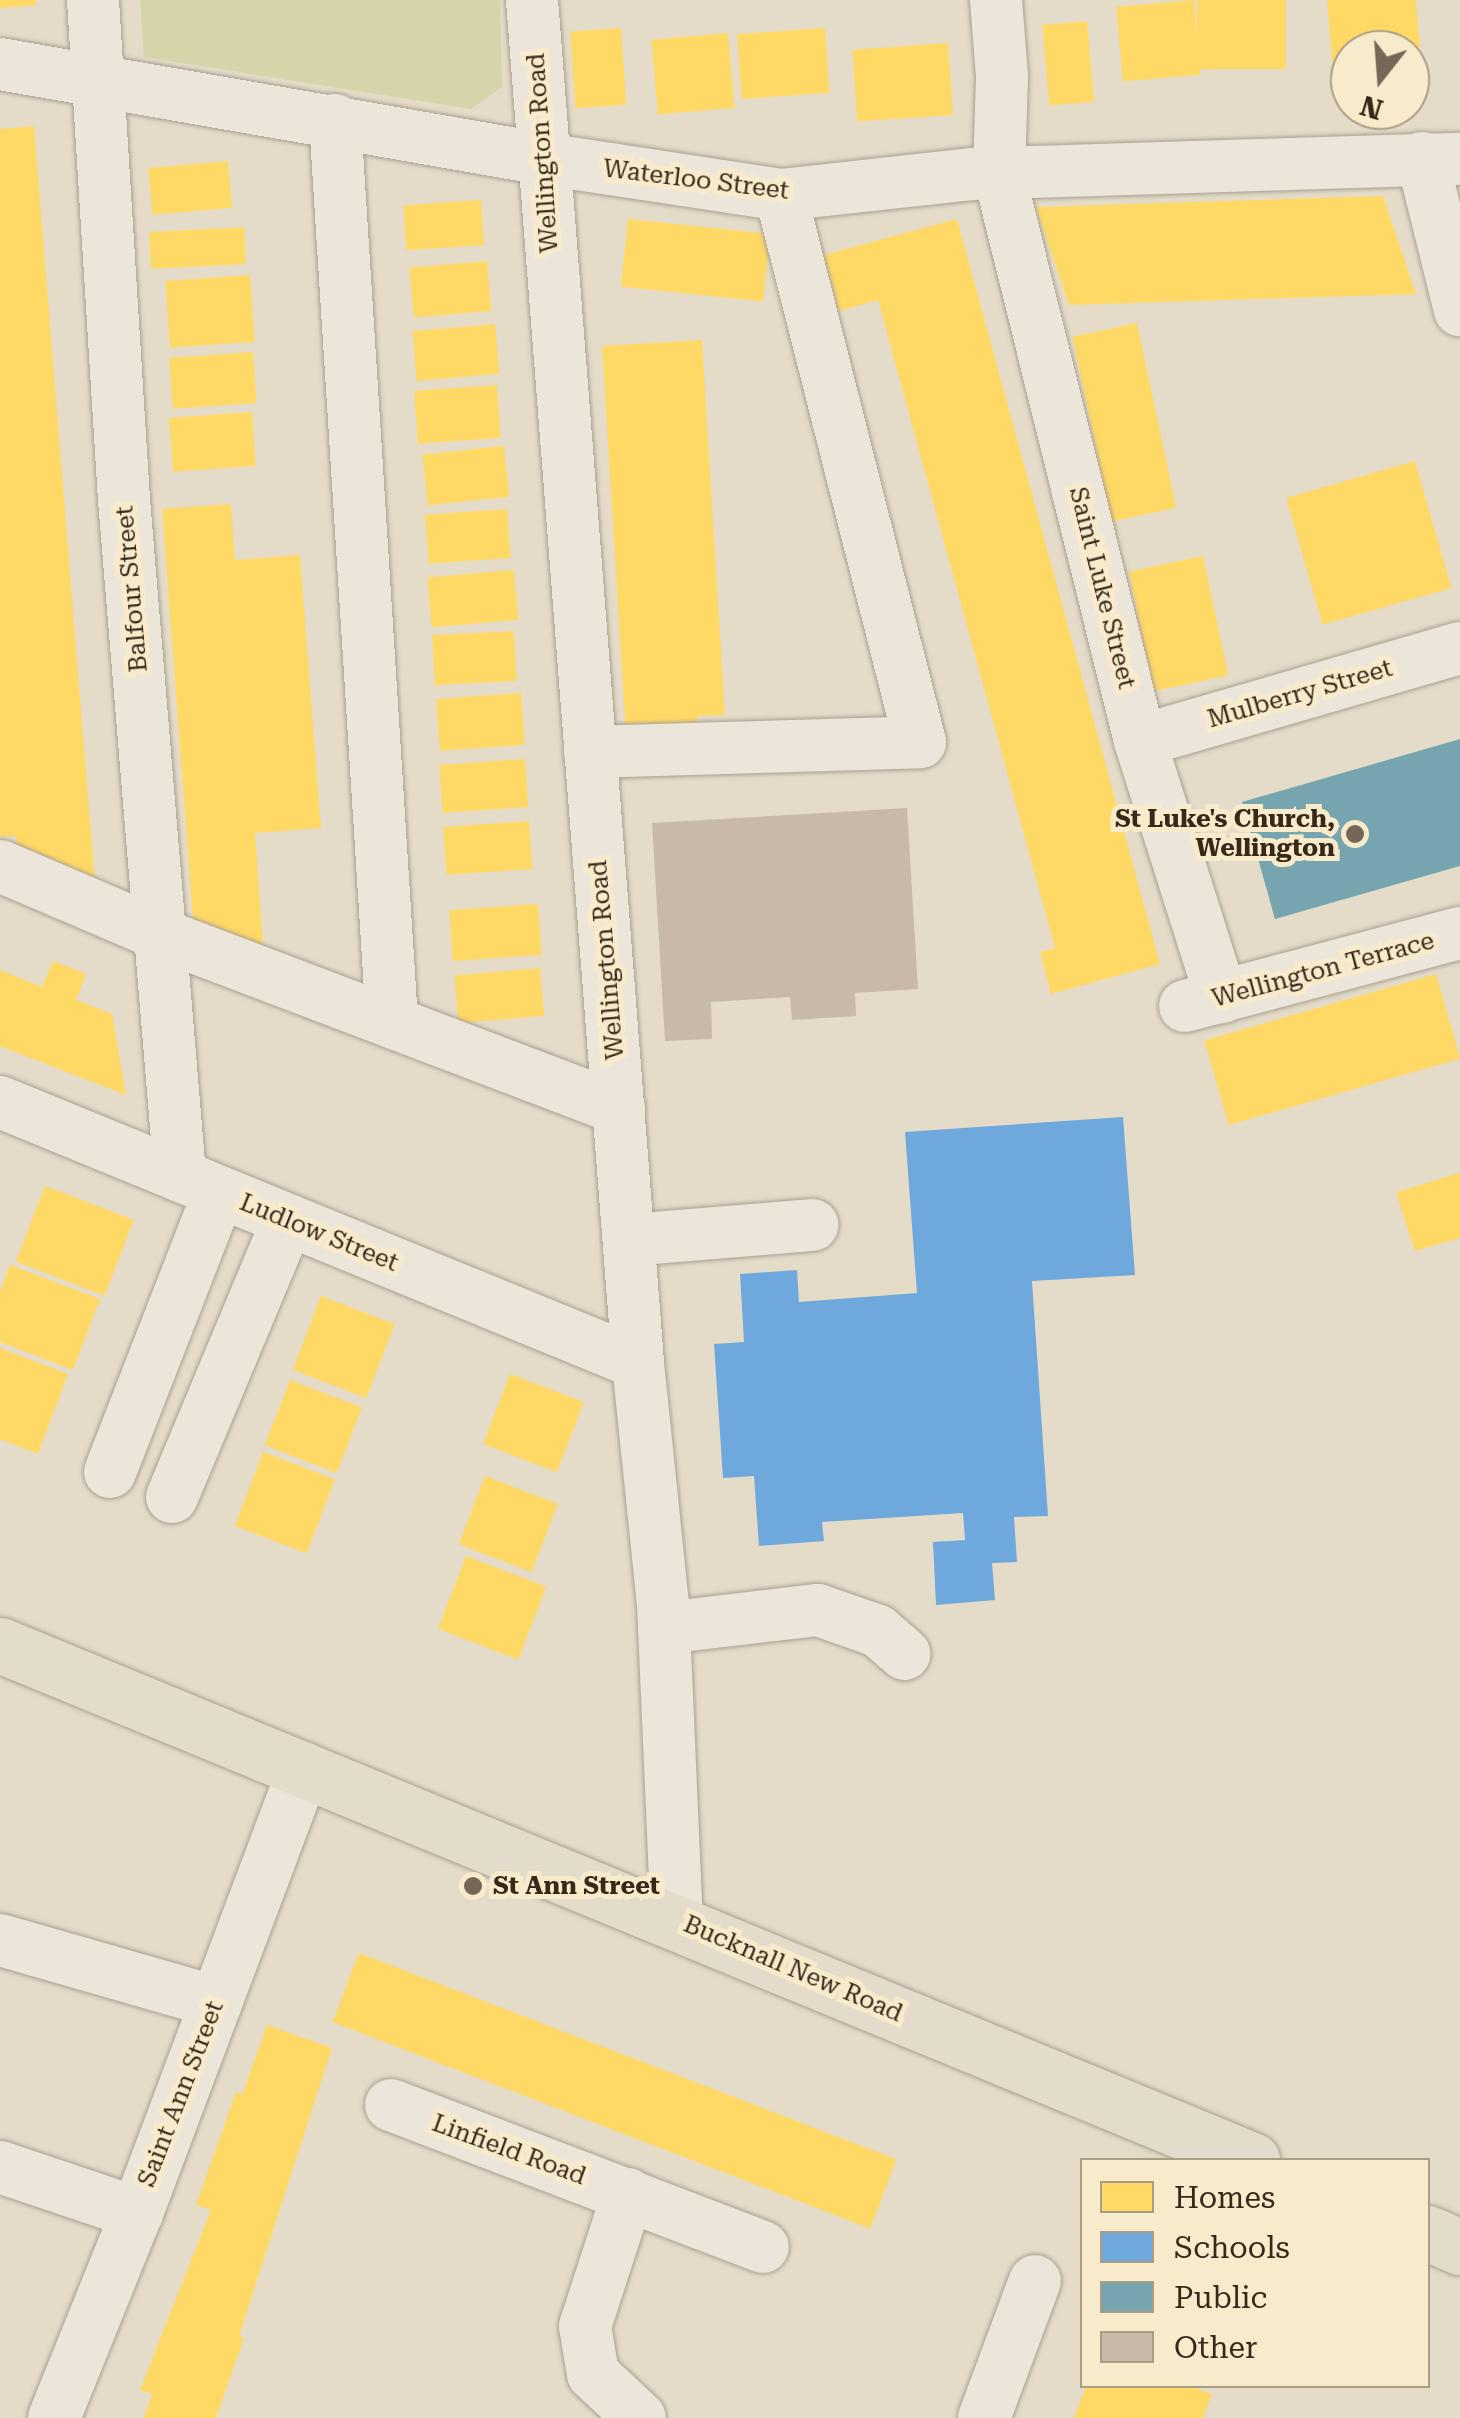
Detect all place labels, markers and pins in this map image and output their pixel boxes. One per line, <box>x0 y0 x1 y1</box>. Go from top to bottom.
place label: St Luke's Church, Wellington <box>1115 805 1335 864</box>
marker: St Luke's Church, Wellington <box>1344 823 1366 845</box>
place label: St Ann Street <box>493 1871 660 1901</box>
marker: St Ann Street <box>462 1875 484 1897</box>

